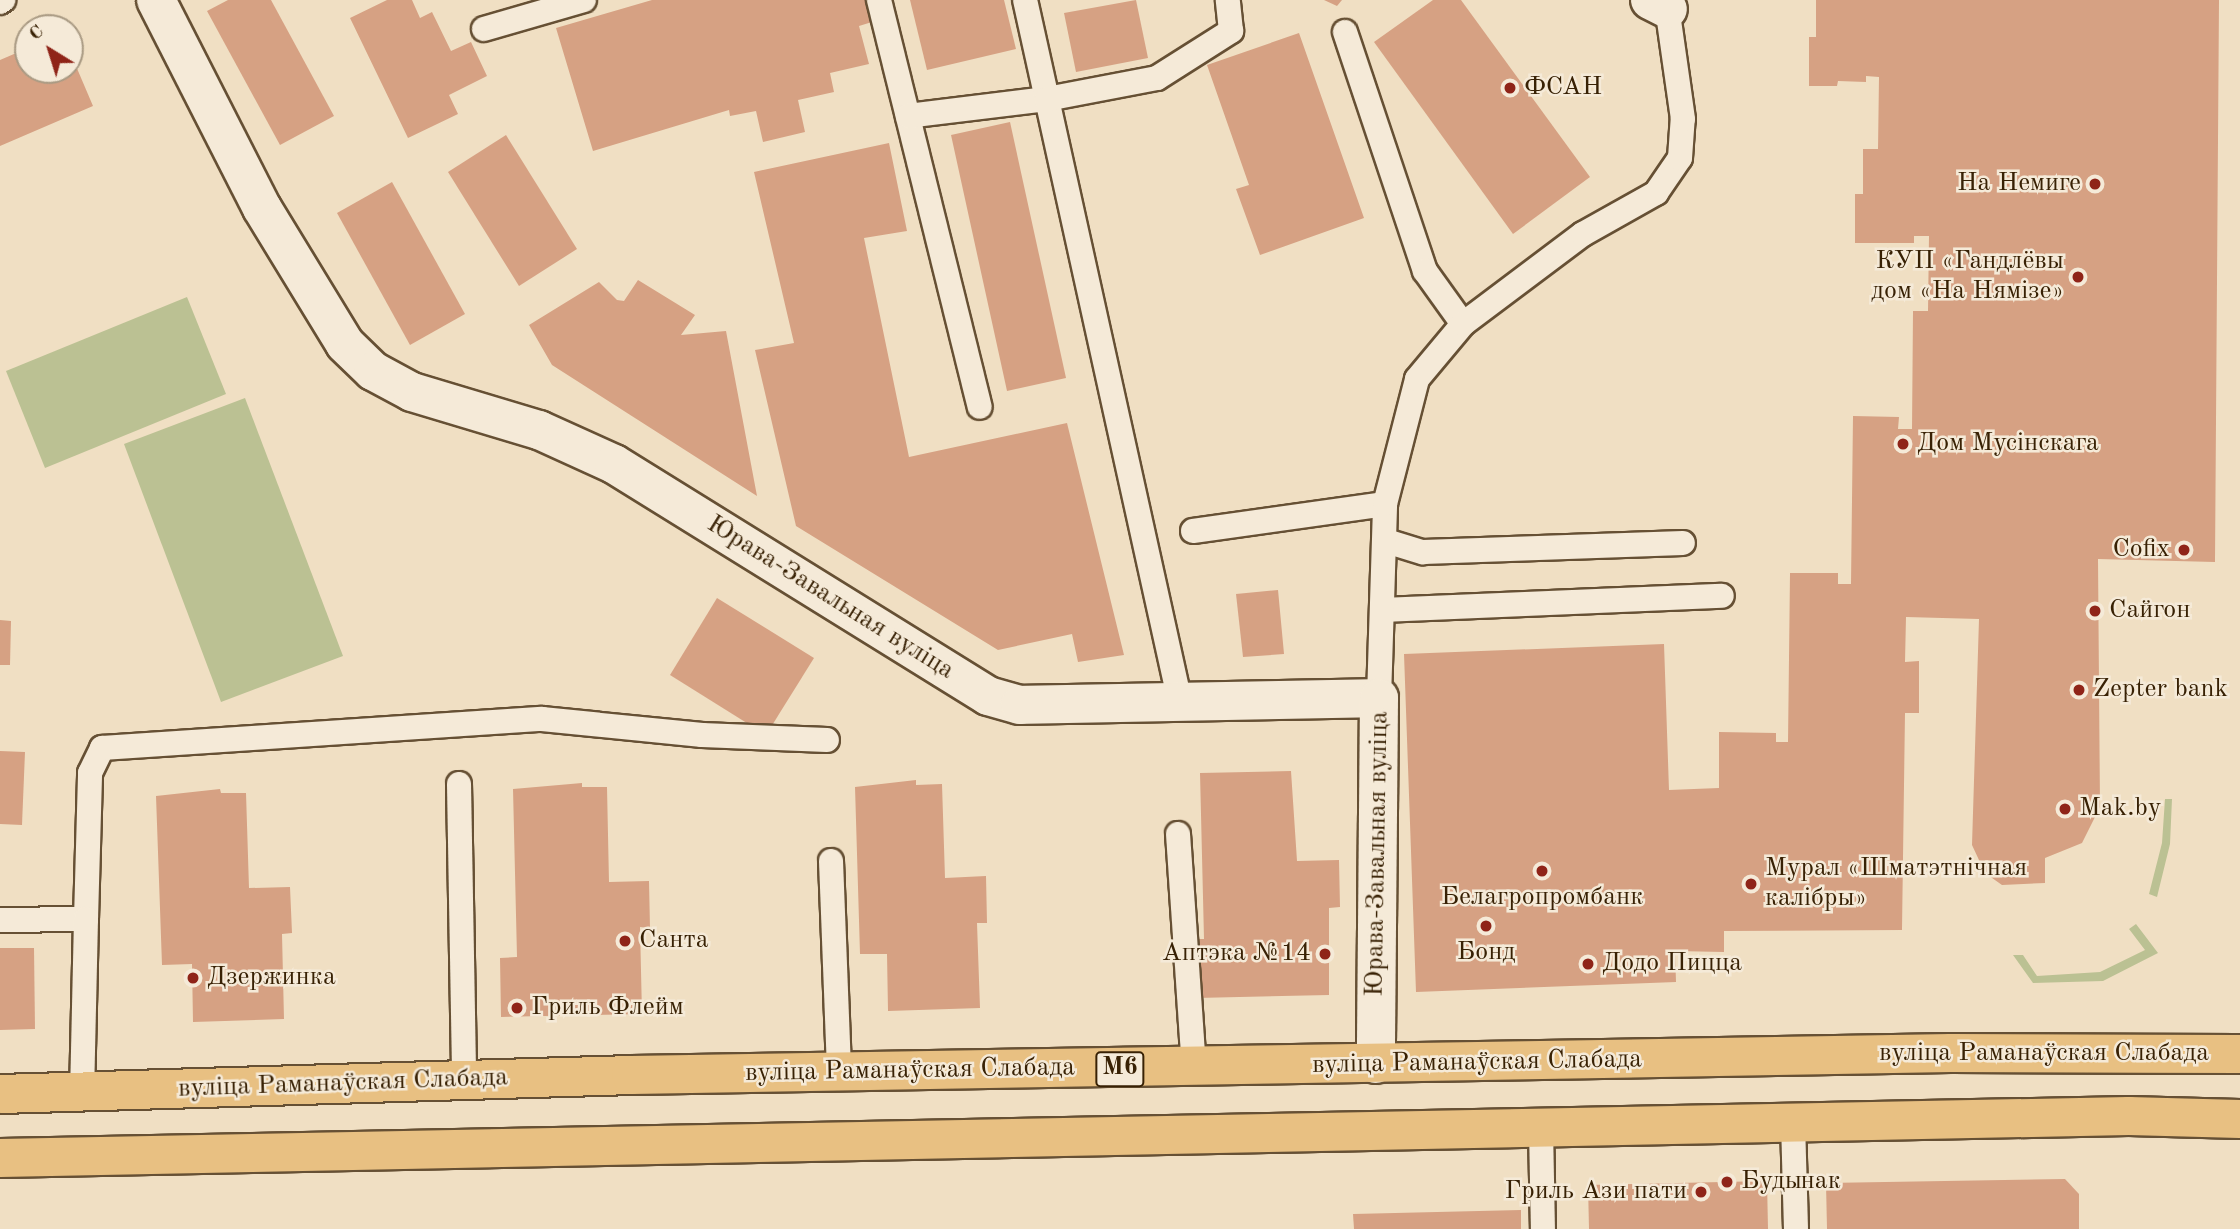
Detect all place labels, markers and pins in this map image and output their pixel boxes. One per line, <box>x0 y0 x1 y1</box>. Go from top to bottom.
place label: ФСАН <box>1524 72 1602 104</box>
marker: ФСАН <box>1502 80 1518 96</box>
place label: На Немиге <box>1957 168 2081 200</box>
marker: На Немиге <box>2087 176 2103 192</box>
place label: КУП «Гандлёвы дом «На Нямізе» <box>1871 246 2064 308</box>
marker: КУП «Гандлёвы дом «На Нямізе» <box>2070 269 2086 285</box>
place label: Дом Мусінскага <box>1917 428 2099 460</box>
marker: Дом Мусінскага <box>1895 436 1911 452</box>
place label: Cofix <box>2112 534 2170 566</box>
marker: Cofix <box>2176 542 2192 558</box>
place label: Сайгон <box>2109 595 2190 627</box>
marker: Сайгон <box>2087 603 2103 619</box>
place label: Zepter bank <box>2093 674 2228 706</box>
marker: Zepter bank <box>2071 682 2087 698</box>
place label: Mak.by <box>2079 793 2162 825</box>
marker: Mak.by <box>2057 801 2073 817</box>
place label: Мурал «Шматэтнічная калібры» <box>1765 853 2027 914</box>
marker: Белагропромбанк <box>1534 863 1550 879</box>
marker: Мурал «Шматэтнічная калібры» <box>1743 876 1759 892</box>
place label: Белагропромбанк <box>1441 882 1643 914</box>
marker: Бонд <box>1478 918 1494 934</box>
place label: Санта <box>639 925 709 957</box>
marker: Санта <box>617 933 633 949</box>
place label: Бонд <box>1457 937 1515 969</box>
place label: Аптэка №14 <box>1162 938 1311 970</box>
marker: Аптэка №14 <box>1317 946 1333 962</box>
place label: Додо Пицца <box>1602 948 1742 980</box>
marker: Додо Пицца <box>1580 956 1596 972</box>
place label: Дзержинка <box>207 962 336 994</box>
marker: Дзержинка <box>185 970 201 986</box>
place label: Гриль Флейм <box>531 992 684 1024</box>
marker: Гриль Флейм <box>509 1000 525 1016</box>
place label: Будынак <box>1741 1166 1841 1198</box>
marker: Будынак <box>1719 1174 1735 1190</box>
place label: Гриль Ази пати <box>1504 1176 1687 1208</box>
marker: Гриль Ази пати <box>1693 1184 1709 1200</box>

